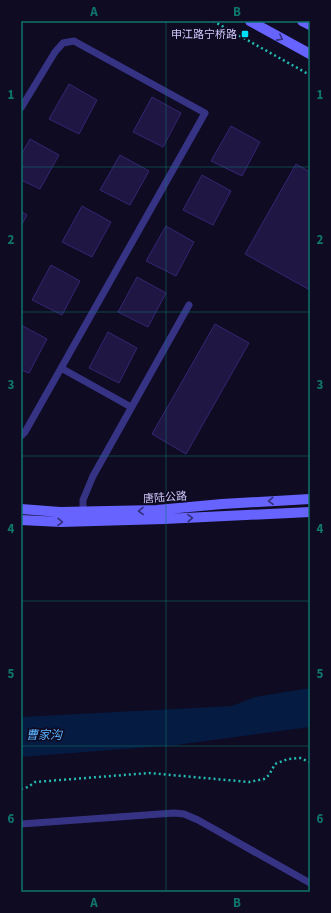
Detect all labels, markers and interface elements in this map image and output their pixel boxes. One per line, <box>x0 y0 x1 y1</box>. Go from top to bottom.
text: A <box>89 3 98 21</box>
text: B <box>233 3 241 21</box>
place label: 申江路宁桥路 <box>171 27 237 42</box>
marker: 申江路宁桥路 <box>240 29 250 39</box>
one-way arrow <box>276 33 283 40</box>
text: 1 <box>8 86 15 104</box>
text: 1 <box>317 86 324 104</box>
text: 2 <box>8 231 15 249</box>
text: 2 <box>317 231 324 249</box>
text: 3 <box>8 376 15 394</box>
text: 3 <box>317 376 324 394</box>
street label: 唐陆公路 <box>143 488 188 507</box>
one-way arrow <box>268 497 274 506</box>
one-way arrow <box>138 506 144 515</box>
one-way arrow <box>187 514 193 522</box>
one-way arrow <box>57 518 63 526</box>
text: 4 <box>8 520 15 538</box>
text: 4 <box>317 520 324 538</box>
text: 5 <box>8 665 15 683</box>
text: 5 <box>317 665 324 683</box>
water label: 曹家沟 <box>26 727 64 744</box>
text: 6 <box>8 810 15 828</box>
text: 6 <box>317 810 324 828</box>
text: A <box>89 894 98 912</box>
text: B <box>233 894 241 912</box>

